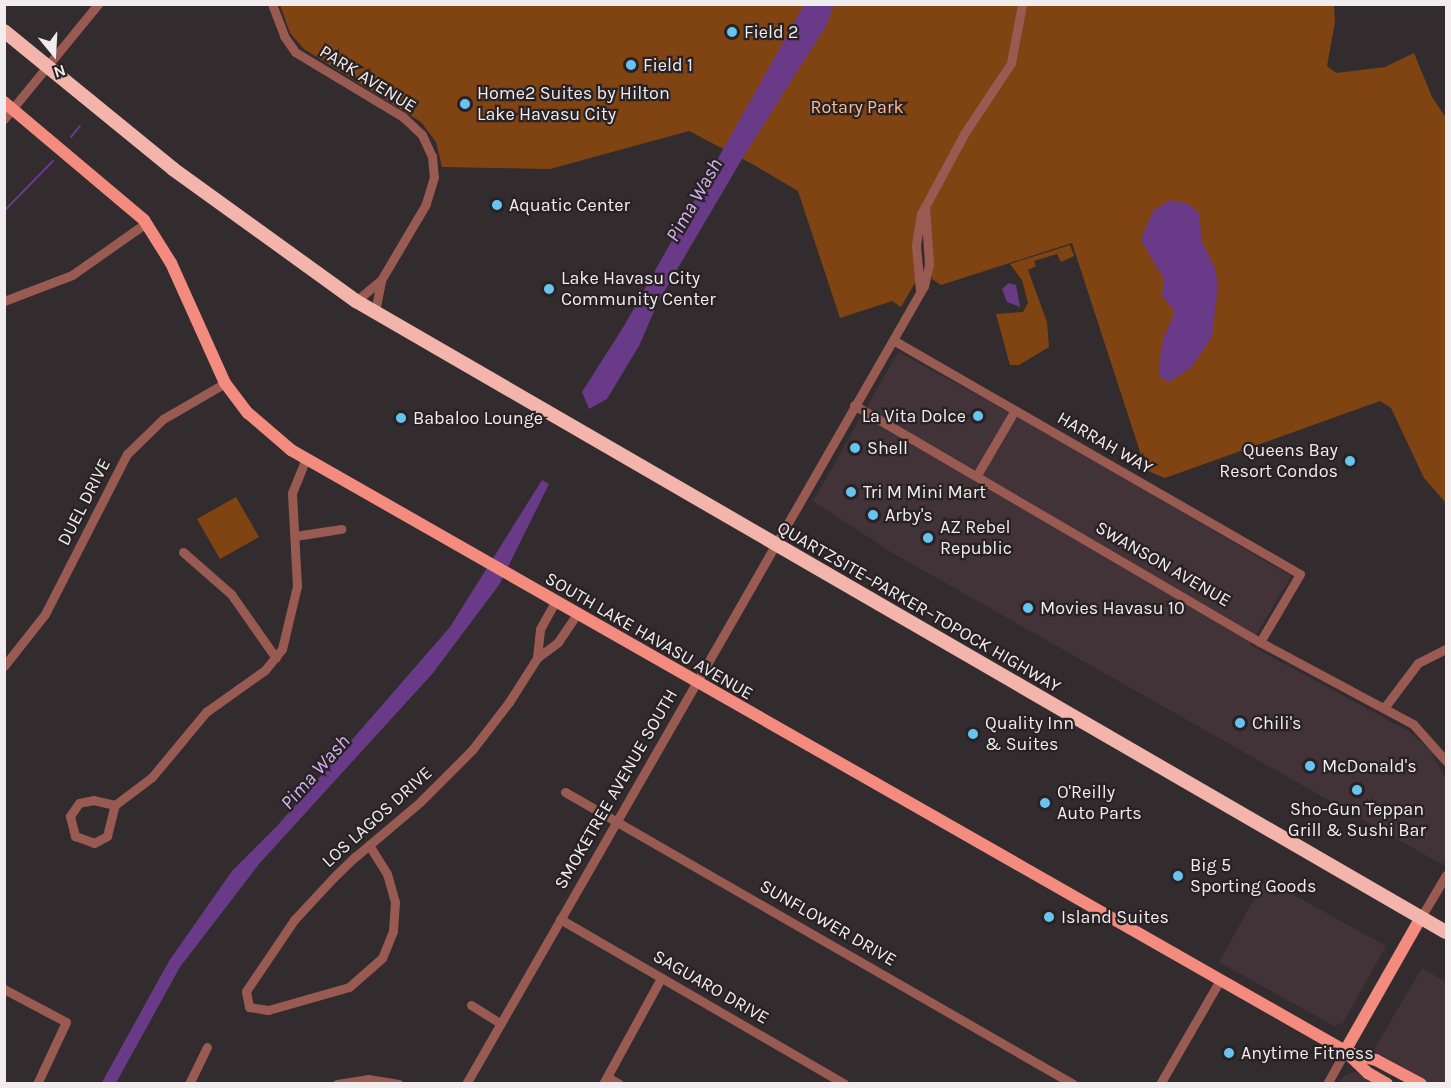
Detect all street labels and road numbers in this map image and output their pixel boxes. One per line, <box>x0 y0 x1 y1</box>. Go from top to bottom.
street label: PARK AVENUE <box>316 41 420 117</box>
street label: HARRAH WAY <box>1054 407 1156 479</box>
street label: DUEL DRIVE <box>53 455 115 549</box>
street label: QUARTZSITE–PARKER–TOPOCK HIGHWAY <box>773 517 1065 697</box>
street label: SWANSON AVENUE <box>1092 517 1234 611</box>
street label: SOUTH LAKE HAVASU AVENUE <box>541 568 757 704</box>
street label: SMOKETREE AVENUE SOUTH <box>550 685 682 893</box>
street label: LOS LAGOS DRIVE <box>318 762 436 872</box>
street label: SUNFLOWER DRIVE <box>756 875 900 971</box>
street label: SAGUARO DRIVE <box>649 945 773 1029</box>

